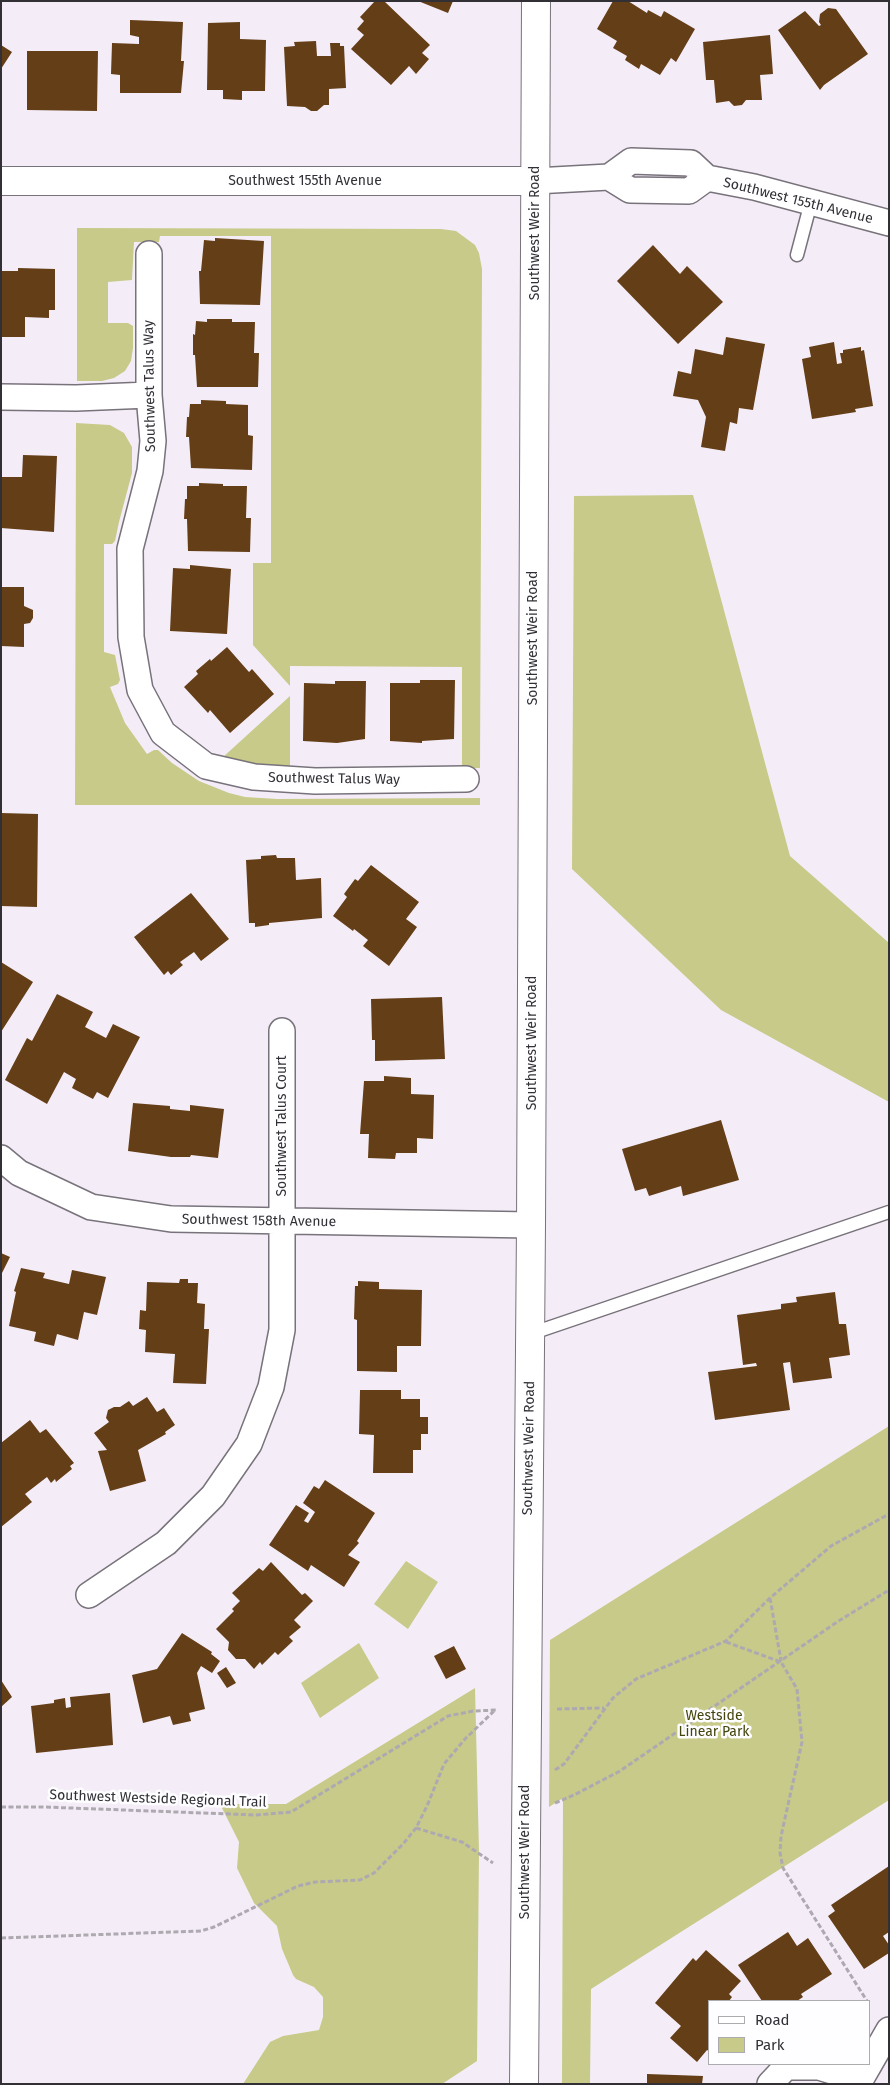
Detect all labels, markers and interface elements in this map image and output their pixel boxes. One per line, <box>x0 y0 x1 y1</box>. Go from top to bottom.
street label: Southwest Weir Road <box>527 166 543 300</box>
street label: Southwest 155th Avenue <box>228 173 382 189</box>
street label: Southwest 155th Avenue <box>721 174 875 228</box>
street label: Southwest Talus Way <box>140 320 160 452</box>
street label: Southwest Weir Road <box>525 571 541 705</box>
street label: Southwest Talus Way <box>268 769 400 789</box>
street label: Southwest Weir Road <box>524 976 540 1110</box>
street label: Southwest Talus Court <box>274 1055 290 1197</box>
street label: Southwest 158th Avenue <box>182 1211 336 1231</box>
street label: Southwest Weir Road <box>519 1381 539 1515</box>
park label: Westside Linear Park <box>679 1708 749 1740</box>
street label: Southwest Weir Road <box>517 1785 533 1919</box>
street label: Southwest Westside Regional Trail <box>49 1787 267 1811</box>
legend <box>708 2000 870 2065</box>
text: Road <box>755 2011 790 2029</box>
text: Park <box>755 2036 785 2054</box>

